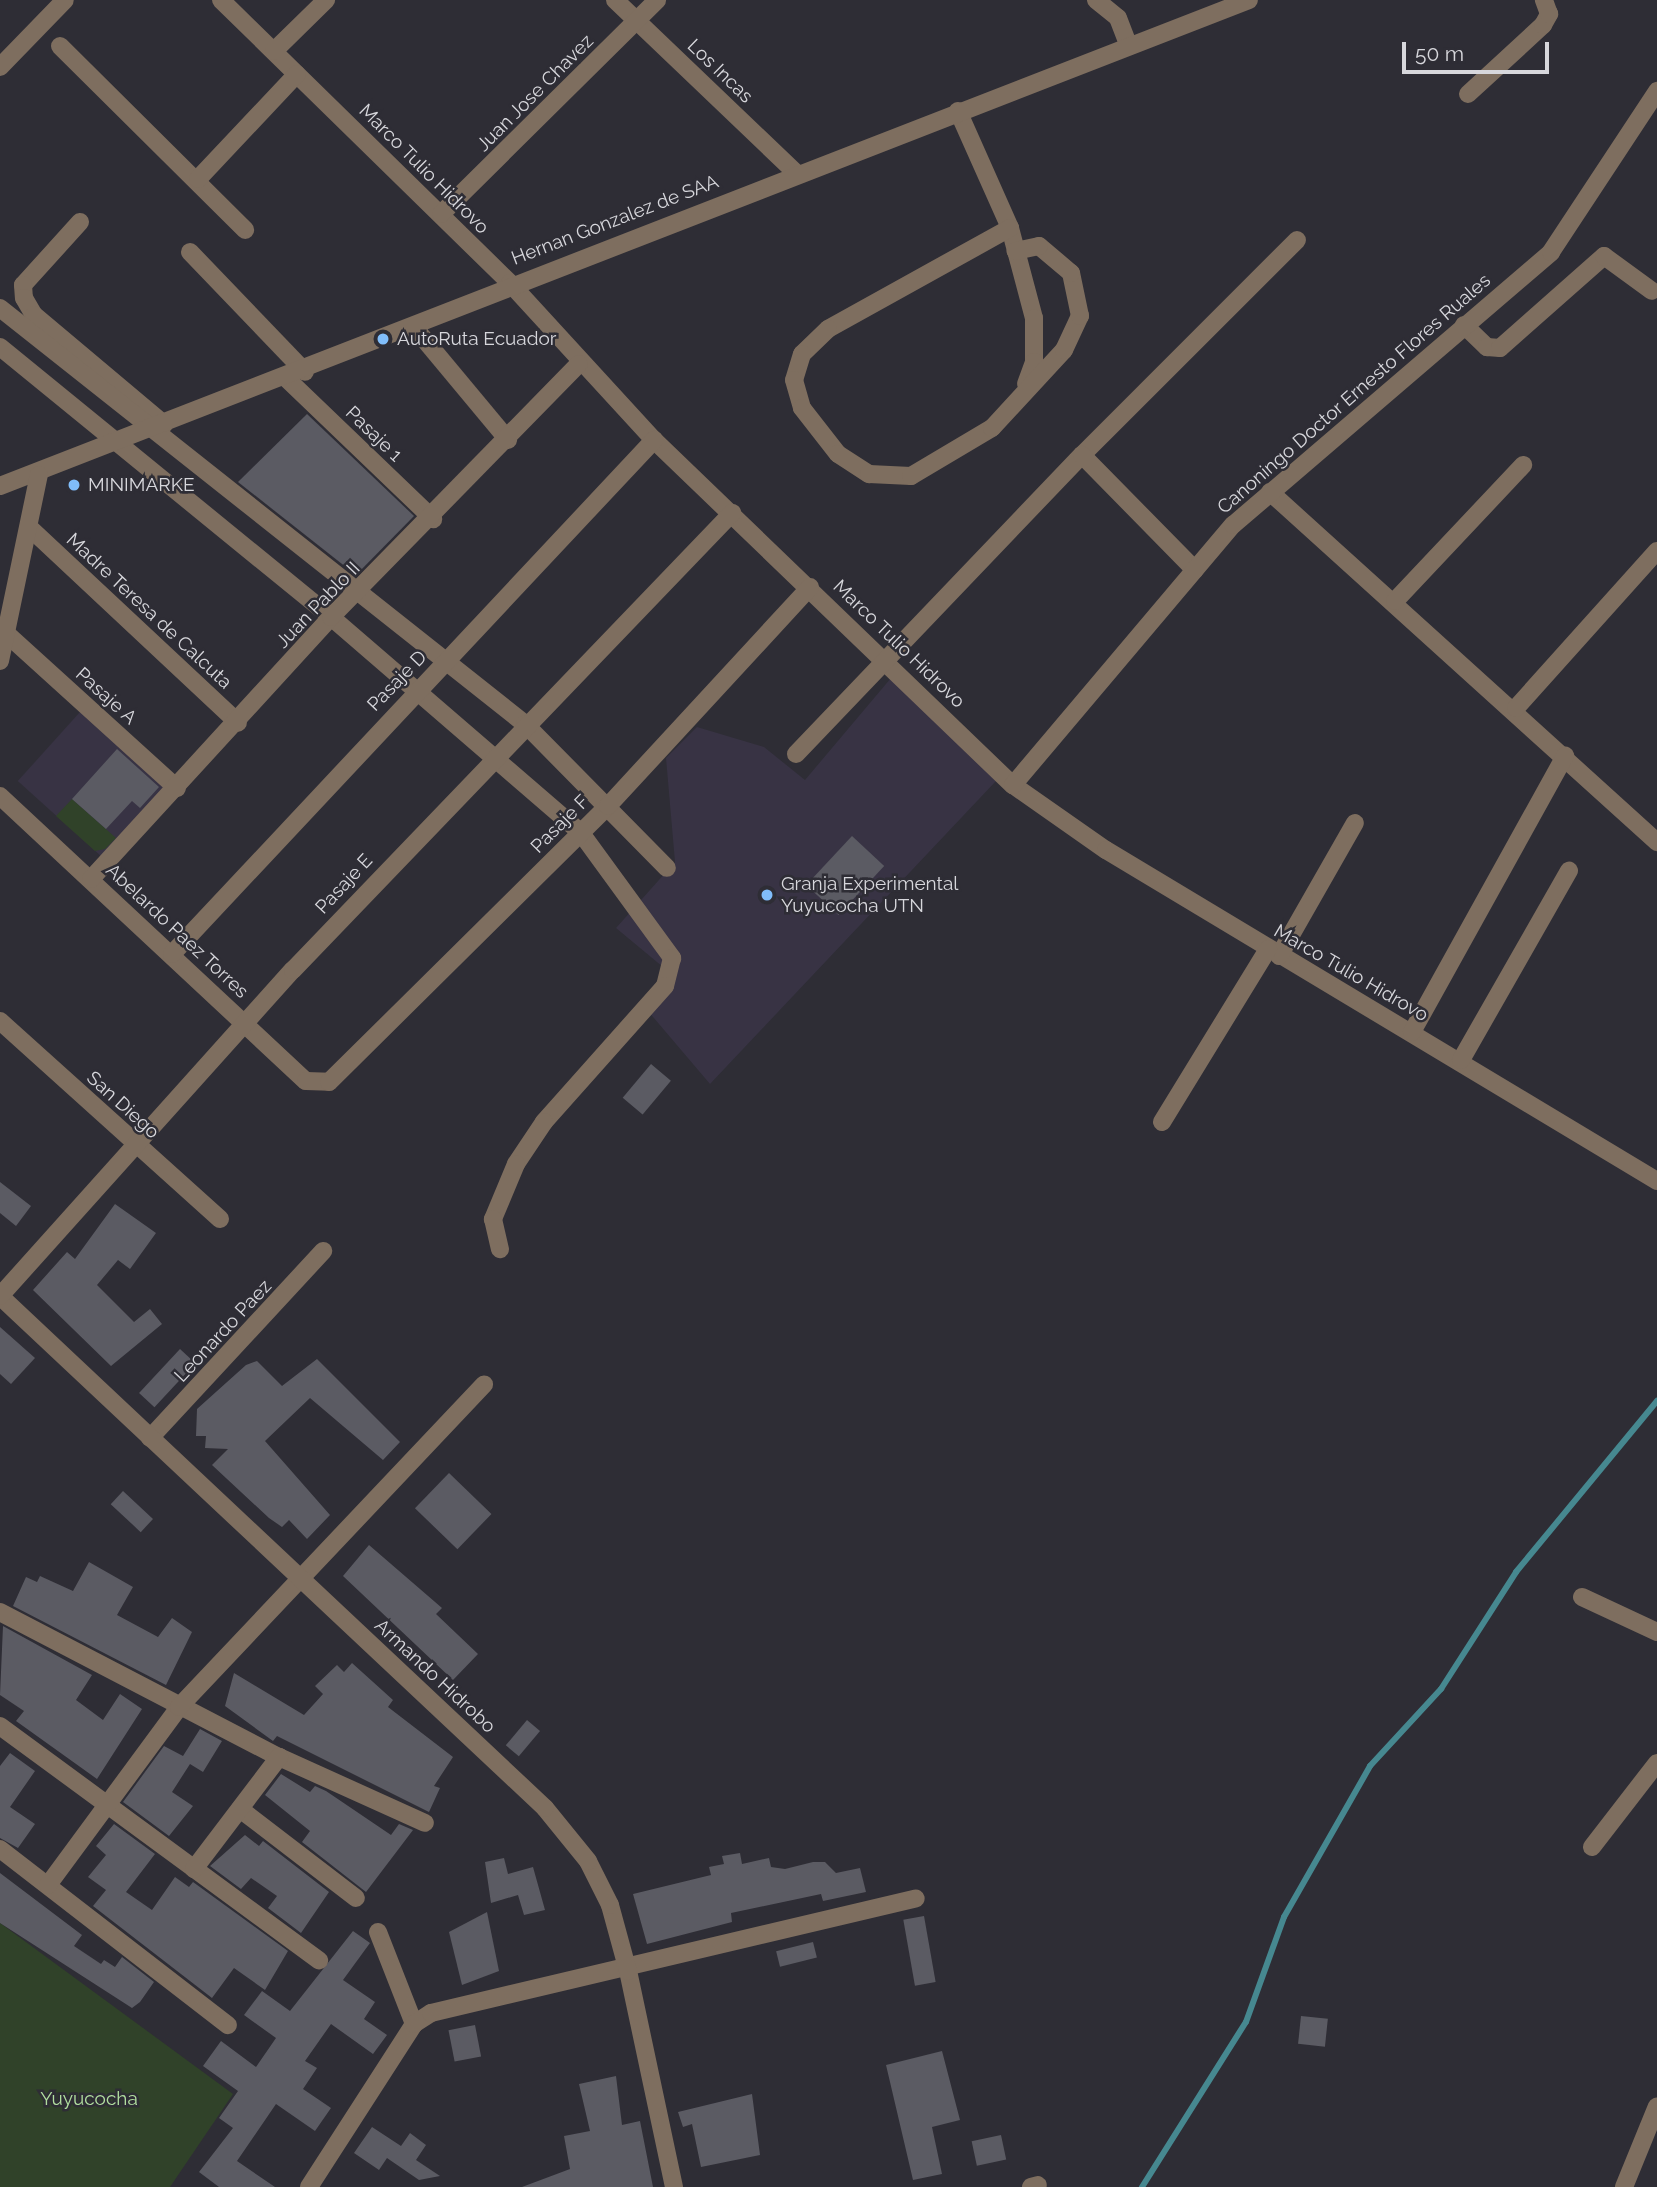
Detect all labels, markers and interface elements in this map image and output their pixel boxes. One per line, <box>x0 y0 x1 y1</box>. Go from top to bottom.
scale bar <box>1405 28 1552 72</box>
street label: Juan Jose Chavez <box>472 30 598 156</box>
street label: Los Incas <box>683 34 757 108</box>
text: 50 m <box>1415 41 1464 66</box>
street label: Marco Tulio Hidrovo <box>354 99 494 239</box>
street label: Hernan Gonzalez de SAA <box>508 170 722 270</box>
street label: Canoningo Doctor Ernesto Flores Ruales <box>1213 269 1495 519</box>
place label: AutoRuta Ecuador <box>397 328 557 350</box>
marker: AutoRuta Ecuador <box>375 331 391 347</box>
street label: Pasaje 1 <box>341 401 407 467</box>
place label: MINIMARKE <box>88 474 194 496</box>
marker: MINIMARKE <box>66 477 82 493</box>
street label: Madre Teresa de Calcuta <box>61 528 237 694</box>
street label: Juan Pablo II <box>271 557 365 653</box>
street label: Marco Tulio Hidrovo <box>828 575 970 713</box>
street label: Pasaje D <box>363 646 431 716</box>
street label: Pasaje A <box>71 663 141 729</box>
street label: Pasaje F <box>526 790 594 858</box>
street label: Pasaje E <box>311 849 377 919</box>
street label: Abelardo Paez Torres <box>101 859 253 1003</box>
place label: Granja Experimental Yuyucocha UTN <box>781 873 958 917</box>
marker: Granja Experimental Yuyucocha UTN <box>759 887 775 903</box>
street label: Marco Tulio Hidrovo <box>1270 919 1432 1027</box>
street label: San Diego <box>82 1067 164 1143</box>
street label: Leonardo Paez <box>170 1275 276 1387</box>
street label: Armando Hidrobo <box>370 1614 500 1738</box>
park label: Yuyucocha <box>40 2088 138 2110</box>

